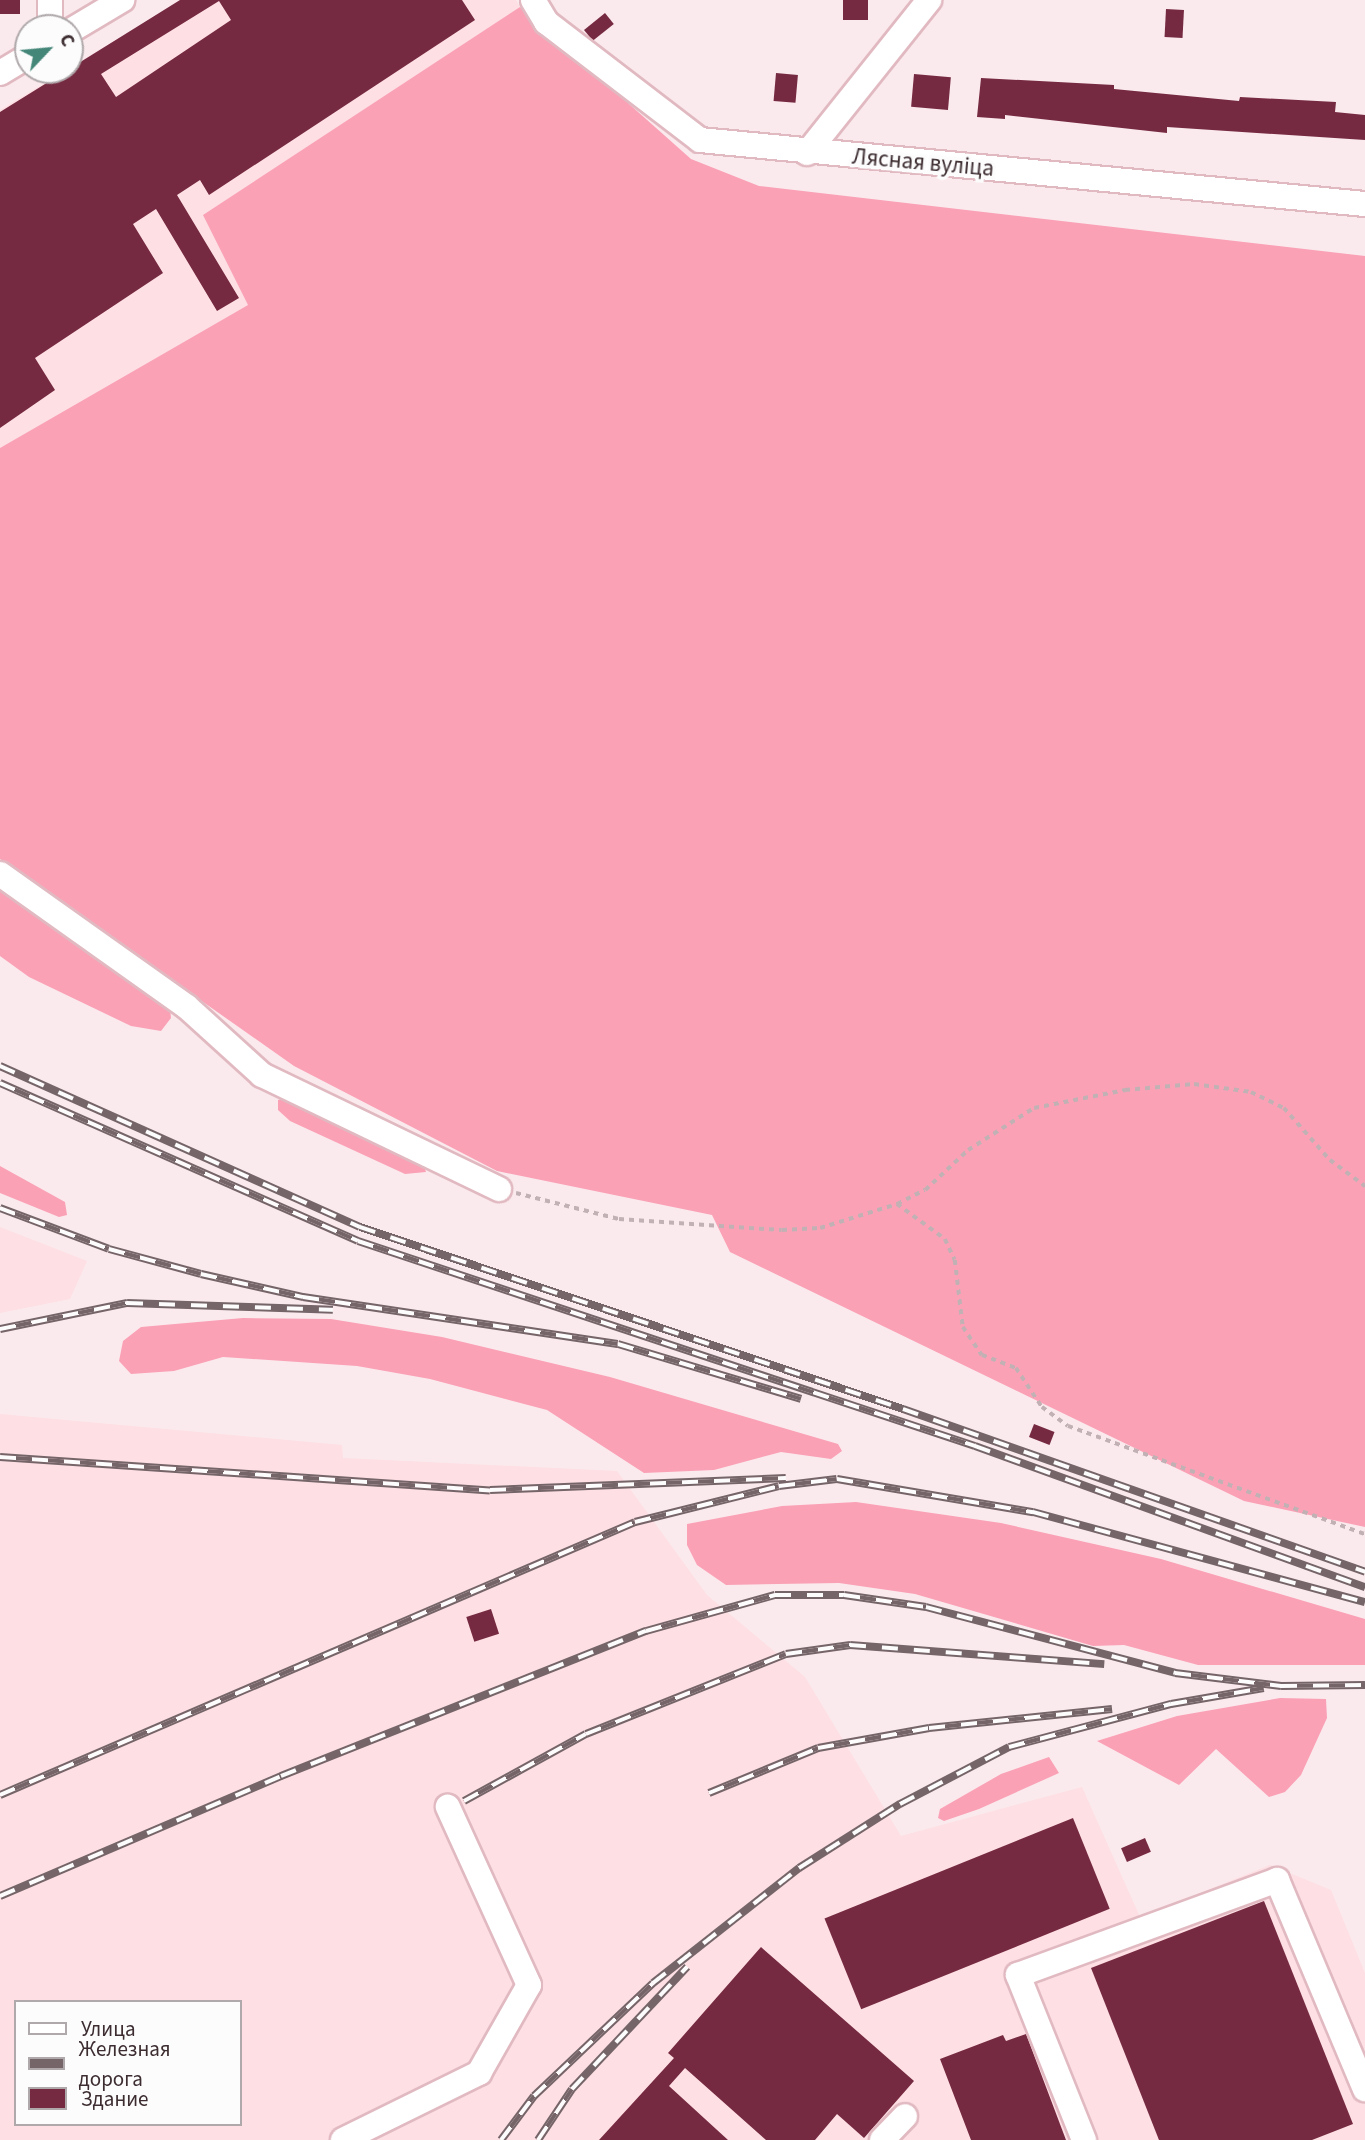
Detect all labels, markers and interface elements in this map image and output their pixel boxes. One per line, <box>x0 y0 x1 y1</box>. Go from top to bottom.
north arrow <box>14 14 84 84</box>
text: С <box>52 30 81 51</box>
street label: Лясная вуліца <box>851 143 995 183</box>
legend <box>14 2000 242 2126</box>
text: Улица <box>81 2014 136 2044</box>
text: Железная дорога <box>79 2034 171 2094</box>
text: Здание <box>81 2084 149 2114</box>

